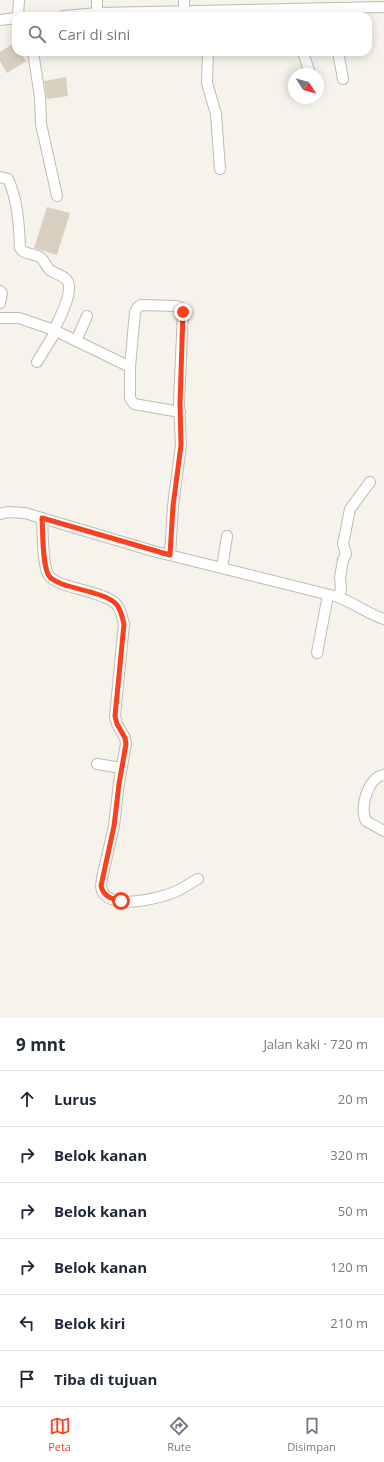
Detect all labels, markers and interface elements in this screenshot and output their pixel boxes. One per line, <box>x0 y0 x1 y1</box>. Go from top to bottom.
search box <box>12 12 372 56</box>
icon: search <box>26 23 48 45</box>
text: Cari di sini <box>58 24 130 44</box>
north arrow <box>288 68 324 104</box>
route end <box>174 303 192 321</box>
route start <box>112 892 130 910</box>
text: 9 mnt <box>16 1033 65 1056</box>
text: Jalan kaki · 720 m <box>263 1035 368 1053</box>
icon: ahead <box>16 1088 38 1110</box>
text: Lurus <box>54 1089 96 1109</box>
text: 20 m <box>338 1090 368 1108</box>
icon: right <box>16 1144 38 1166</box>
text: Belok kanan <box>54 1145 147 1165</box>
text: 320 m <box>330 1146 368 1164</box>
icon: right <box>16 1200 38 1222</box>
text: Belok kanan <box>54 1201 147 1221</box>
text: 50 m <box>338 1202 368 1220</box>
icon: right <box>16 1256 38 1278</box>
text: Belok kanan <box>54 1257 147 1277</box>
text: 120 m <box>330 1258 368 1276</box>
icon: left <box>16 1312 38 1334</box>
text: Belok kiri <box>54 1313 125 1333</box>
text: 210 m <box>330 1314 368 1332</box>
icon: arrive <box>16 1368 38 1390</box>
text: Tiba di tujuan <box>54 1369 157 1389</box>
tab: Peta <box>48 1415 71 1454</box>
tab: Rute <box>167 1415 191 1454</box>
tab: Disimpan <box>287 1415 336 1454</box>

